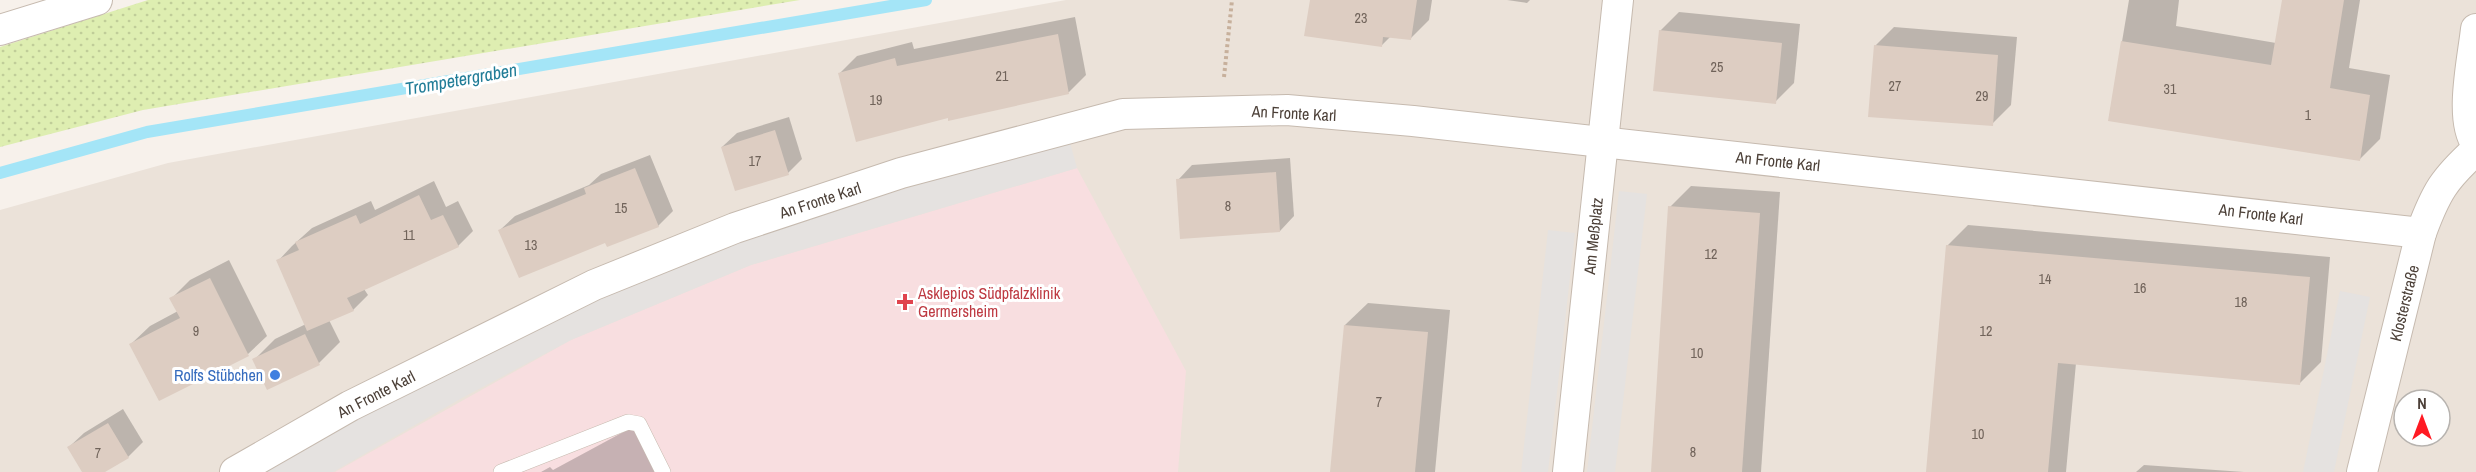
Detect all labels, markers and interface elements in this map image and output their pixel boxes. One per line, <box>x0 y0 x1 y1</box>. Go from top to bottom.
house number: 23 <box>1355 9 1367 27</box>
water label: Trompetergraben <box>403 57 519 101</box>
house number: 25 <box>1711 58 1723 76</box>
house number: 21 <box>996 67 1009 85</box>
house number: 27 <box>1889 77 1901 95</box>
house number: 31 <box>2164 80 2177 98</box>
house number: 29 <box>1976 87 1988 105</box>
house number: 19 <box>870 91 882 109</box>
street label: An Fronte Karl <box>1250 100 1337 126</box>
house number: 1 <box>2305 106 2312 124</box>
street label: An Fronte Karl <box>1734 146 1821 176</box>
house number: 17 <box>749 152 761 170</box>
street label: An Fronte Karl <box>775 176 864 224</box>
street label: Am Meßplatz <box>1578 196 1608 277</box>
house number: 8 <box>1225 197 1231 215</box>
street label: An Fronte Karl <box>2217 198 2304 230</box>
house number: 15 <box>615 199 627 217</box>
house number: 11 <box>403 226 416 244</box>
house number: 13 <box>525 236 537 254</box>
house number: 12 <box>1705 245 1717 263</box>
street label: Klosterstraße <box>2384 262 2424 344</box>
house number: 14 <box>2039 270 2052 288</box>
house number: 16 <box>2134 279 2146 297</box>
place label: Asklepios Südpfalzklinik Germersheim <box>917 282 1061 322</box>
marker: Asklepios Südpfalzklinik Germersheim <box>896 293 914 311</box>
house number: 18 <box>2235 293 2247 311</box>
house number: 9 <box>193 322 199 340</box>
house number: 12 <box>1980 322 1992 340</box>
house number: 10 <box>1691 344 1703 362</box>
place label: Rolfs Stübchen <box>174 364 263 386</box>
street label: An Fronte Karl <box>332 365 419 423</box>
marker: Rolfs Stübchen <box>268 368 282 382</box>
north arrow <box>2392 388 2452 448</box>
text: N <box>2417 392 2427 414</box>
house number: 7 <box>1376 393 1382 411</box>
house number: 10 <box>1972 425 1984 443</box>
house number: 8 <box>1690 443 1696 461</box>
house number: 7 <box>95 444 101 462</box>

